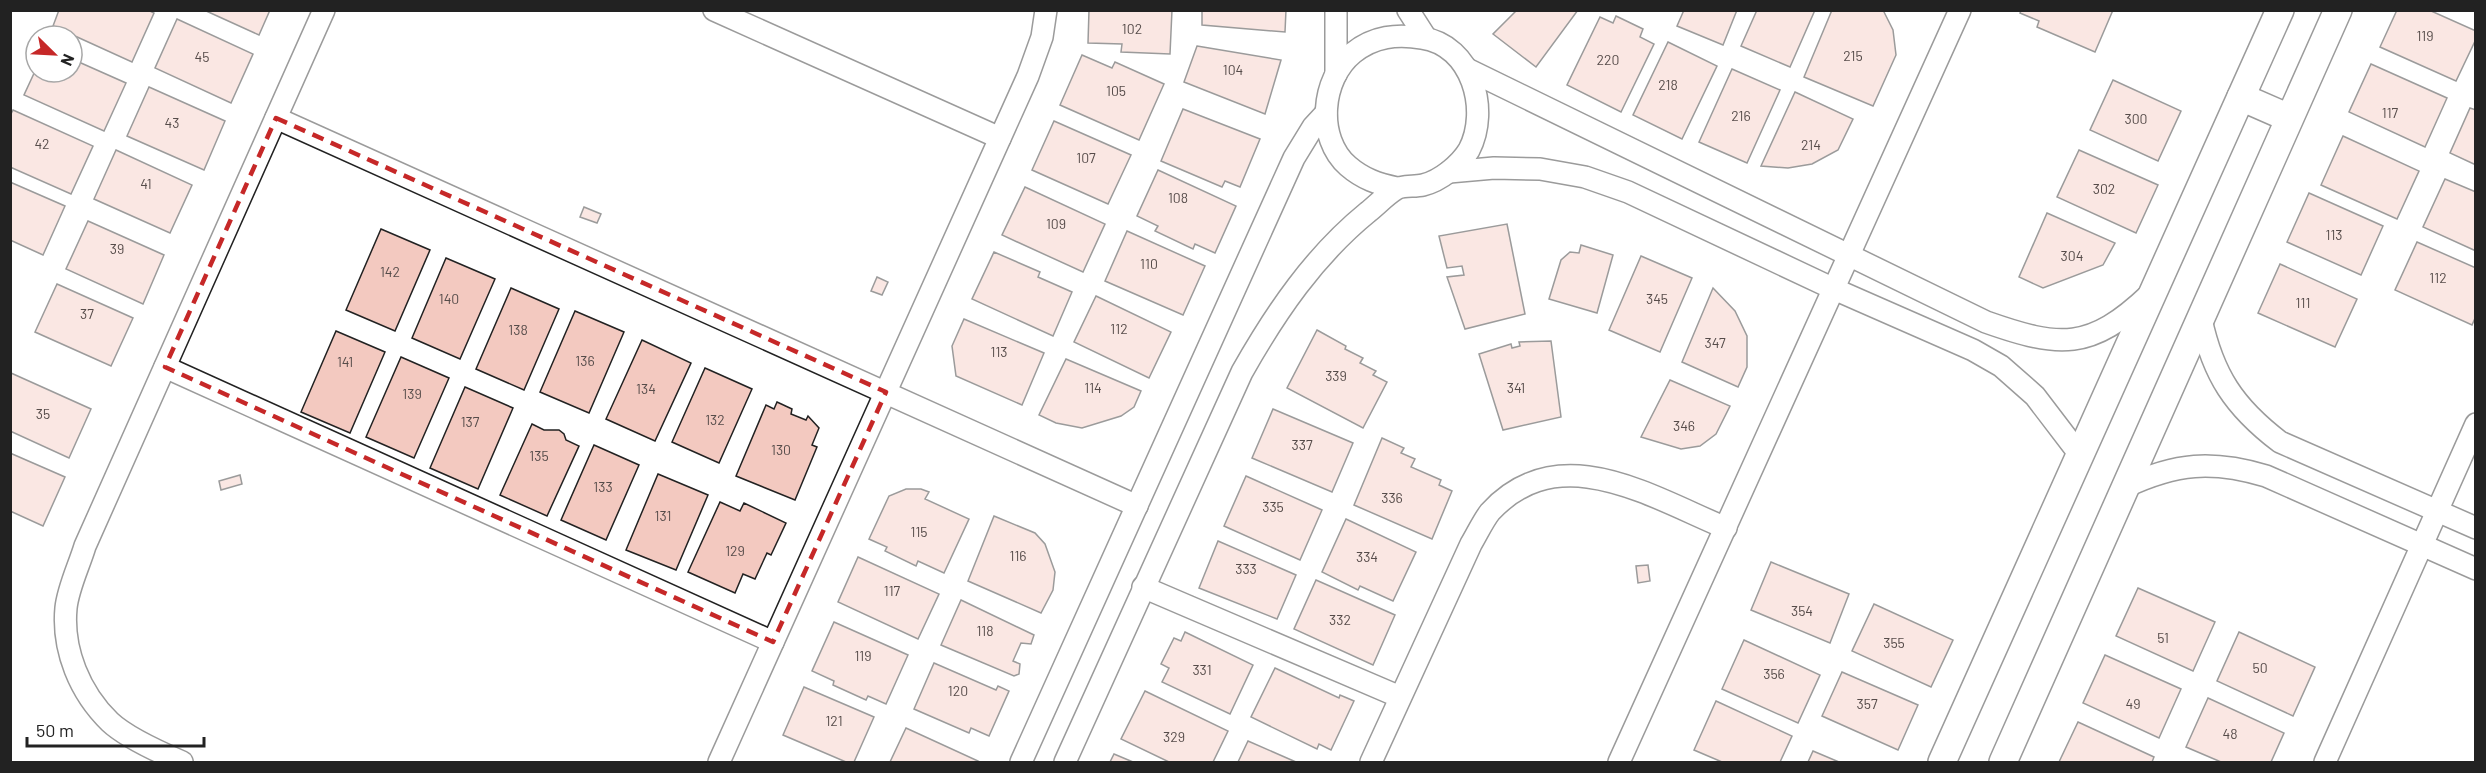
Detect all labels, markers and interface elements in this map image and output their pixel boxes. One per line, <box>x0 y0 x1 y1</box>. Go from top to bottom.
house number: 102 <box>1122 20 1142 37</box>
north arrow <box>24 24 84 84</box>
house number: 119 <box>2416 27 2434 44</box>
house number: 215 <box>1843 47 1863 64</box>
house number: 45 <box>195 48 209 65</box>
house number: 220 <box>1597 51 1619 68</box>
text: N <box>57 52 79 69</box>
house number: 104 <box>1223 61 1243 78</box>
house number: 218 <box>1658 76 1678 93</box>
house number: 105 <box>1106 82 1126 99</box>
house number: 117 <box>2382 104 2399 121</box>
house number: 216 <box>1731 107 1751 124</box>
house number: 300 <box>2124 110 2148 127</box>
house number: 43 <box>165 114 179 131</box>
house number: 42 <box>34 135 50 152</box>
house number: 214 <box>1801 136 1821 153</box>
house number: 107 <box>1076 149 1096 166</box>
house number: 41 <box>140 175 152 192</box>
house number: 302 <box>2093 180 2115 197</box>
house number: 108 <box>1168 189 1188 206</box>
house number: 109 <box>1046 215 1066 232</box>
house number: 113 <box>2325 226 2343 243</box>
house number: 39 <box>110 240 124 257</box>
house number: 304 <box>2061 247 2083 264</box>
house number: 110 <box>1140 255 1158 272</box>
house number: 142 <box>380 263 400 280</box>
house number: 112 <box>2429 269 2447 286</box>
house number: 140 <box>439 290 459 307</box>
house number: 345 <box>1646 290 1668 307</box>
house number: 111 <box>2296 294 2310 311</box>
house number: 37 <box>80 305 94 322</box>
house number: 112 <box>1110 320 1128 337</box>
house number: 138 <box>508 321 528 338</box>
house number: 347 <box>1704 334 1726 351</box>
house number: 113 <box>990 343 1008 360</box>
house number: 136 <box>575 352 595 369</box>
house number: 141 <box>337 353 353 370</box>
house number: 339 <box>1325 367 1347 384</box>
house number: 114 <box>1084 379 1102 396</box>
house number: 341 <box>1507 379 1525 396</box>
house number: 134 <box>636 380 656 397</box>
house number: 139 <box>402 385 422 402</box>
house number: 35 <box>36 405 50 422</box>
house number: 132 <box>705 411 725 428</box>
house number: 137 <box>461 413 480 430</box>
house number: 346 <box>1673 417 1695 434</box>
house number: 337 <box>1291 436 1313 453</box>
house number: 130 <box>771 441 791 458</box>
house number: 135 <box>529 447 549 464</box>
house number: 133 <box>593 478 613 495</box>
house number: 336 <box>1381 489 1403 506</box>
house number: 335 <box>1262 498 1284 515</box>
house number: 131 <box>655 507 671 524</box>
house number: 115 <box>910 523 928 540</box>
house number: 129 <box>725 542 745 559</box>
house number: 116 <box>1009 547 1027 564</box>
house number: 334 <box>1356 548 1378 565</box>
house number: 333 <box>1235 560 1257 577</box>
house number: 117 <box>884 582 901 599</box>
house number: 354 <box>1791 602 1813 619</box>
house number: 332 <box>1329 611 1351 628</box>
house number: 118 <box>976 622 994 639</box>
house number: 51 <box>2157 629 2169 646</box>
house number: 355 <box>1883 634 1905 651</box>
house number: 119 <box>854 647 872 664</box>
house number: 50 <box>2252 659 2268 676</box>
house number: 331 <box>1192 661 1212 678</box>
house number: 356 <box>1763 665 1785 682</box>
house number: 120 <box>948 682 968 699</box>
house number: 357 <box>1856 695 1878 712</box>
house number: 49 <box>2125 695 2141 712</box>
scale bar <box>27 710 204 748</box>
house number: 121 <box>825 712 843 729</box>
text: 50 m <box>36 719 74 741</box>
house number: 48 <box>2222 725 2238 742</box>
house number: 329 <box>1163 728 1185 745</box>

